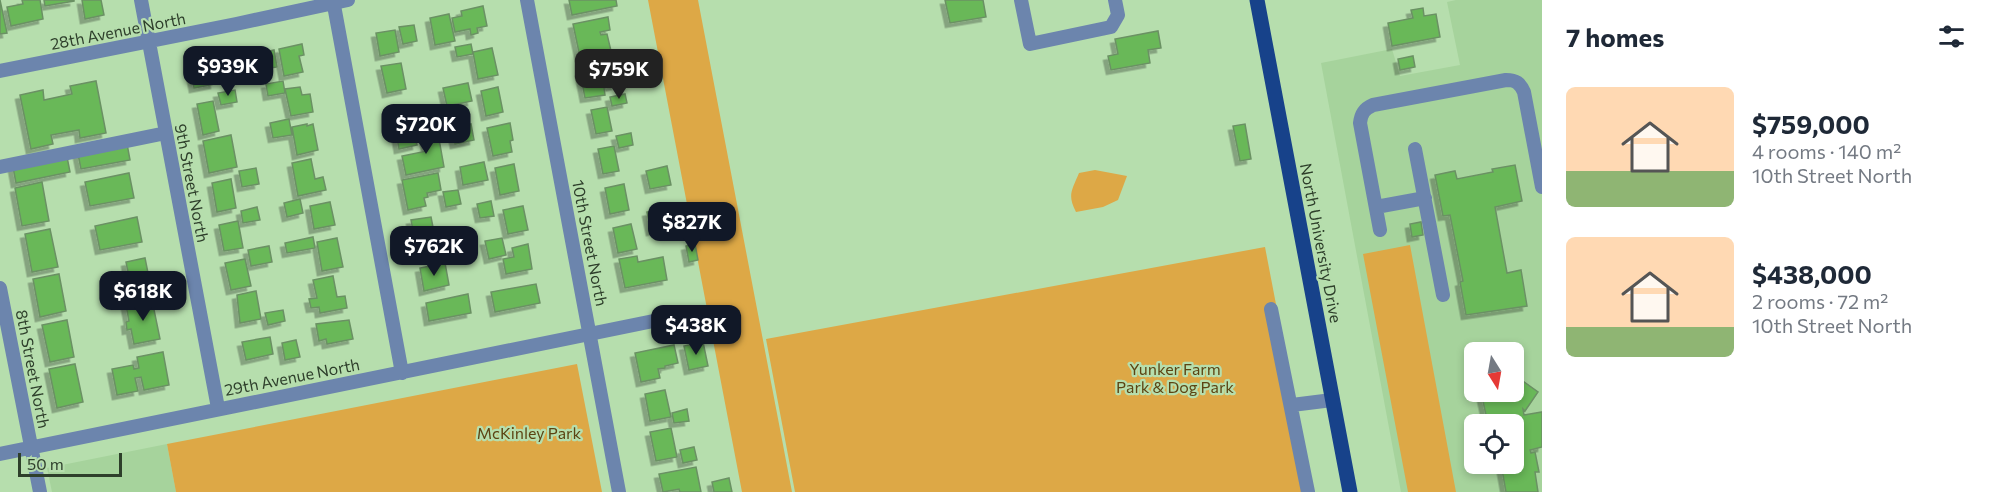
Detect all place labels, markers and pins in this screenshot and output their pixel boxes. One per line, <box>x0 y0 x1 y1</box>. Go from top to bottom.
pin: $939K <box>186 46 270 97</box>
pin: $759K <box>577 49 661 100</box>
pin: $720K <box>384 104 468 155</box>
pin: $827K <box>650 202 734 253</box>
pin: $762K <box>392 226 476 277</box>
pin: $618K <box>101 271 185 322</box>
pin: $438K <box>654 305 738 356</box>

